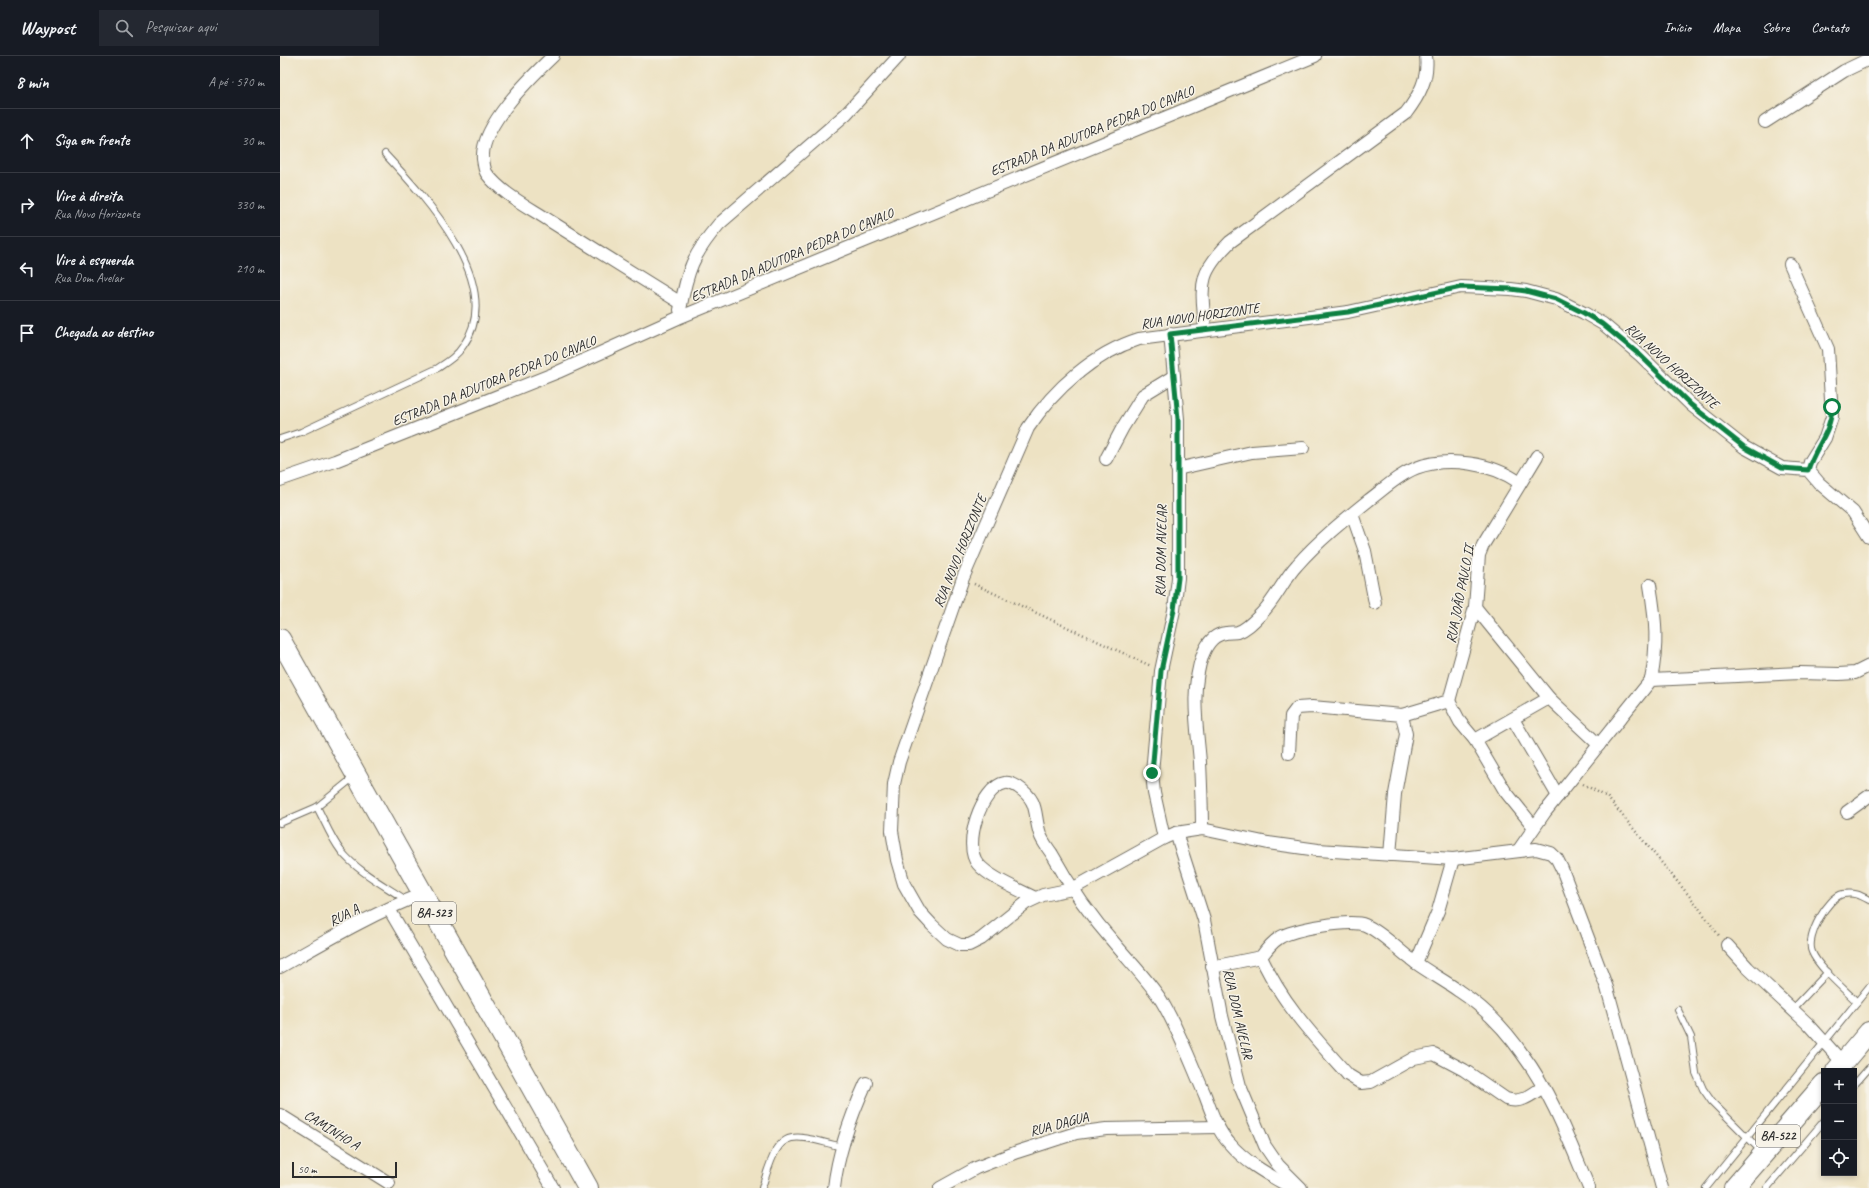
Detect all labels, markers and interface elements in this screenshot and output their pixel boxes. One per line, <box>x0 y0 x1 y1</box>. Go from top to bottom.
search box <box>99 10 379 46</box>
text: Waypost <box>20 16 75 40</box>
icon: search <box>113 17 135 39</box>
text: Pesquisar aqui <box>145 18 217 37</box>
text: Início <box>1664 19 1691 36</box>
text: Mapa <box>1713 19 1740 36</box>
text: Sobre <box>1762 19 1789 36</box>
text: Contato <box>1811 19 1849 36</box>
text: 8 min <box>16 72 49 93</box>
text: A pé · 570 m <box>208 74 264 90</box>
street label: ESTRADA DA ADUTORA PEDRA DO CAVALO <box>988 81 1198 180</box>
icon: ahead <box>16 130 38 152</box>
text: Siga em frente <box>54 131 130 150</box>
text: 30 m <box>242 133 264 149</box>
text: Vire à direita <box>54 187 123 206</box>
icon: right <box>16 194 38 216</box>
text: 330 m <box>236 197 264 213</box>
street label: ESTRADA DA ADUTORA PEDRA DO CAVALO <box>688 204 898 305</box>
text: Rua Novo Horizonte <box>54 206 140 222</box>
text: Vire à esquerda <box>54 251 133 270</box>
icon: left <box>16 258 38 280</box>
text: 210 m <box>236 261 264 277</box>
text: Rua Dom Avelar <box>54 270 123 286</box>
street label: RUA NOVO HORIZONTE <box>1140 299 1263 333</box>
street label: RUA NOVO HORIZONTE <box>1622 320 1724 414</box>
icon: arrive <box>16 322 38 344</box>
text: Chegada ao destino <box>54 323 153 342</box>
street label: ESTRADA DA ADUTORA PEDRA DO CAVALO <box>390 331 600 430</box>
route start <box>1823 398 1841 416</box>
street label: RUA NOVO HORIZONTE <box>930 490 991 610</box>
street label: RUA DOM AVELAR <box>1152 504 1170 597</box>
street label: RUA JOÃO PAULO II <box>1442 540 1478 645</box>
route end <box>1143 764 1161 782</box>
street label: RUA A <box>326 900 363 930</box>
road number: BA-523 <box>412 902 456 924</box>
street label: RUA DOM AVELAR <box>1219 967 1257 1062</box>
map controls <box>1821 1068 1857 1176</box>
button: + <box>1821 1068 1857 1104</box>
button: − <box>1821 1104 1857 1140</box>
street label: CAMINHO A <box>301 1106 364 1154</box>
street label: RUA DAGUA <box>1028 1108 1091 1140</box>
road number: BA-522 <box>1756 1125 1800 1147</box>
button: locate <box>1821 1140 1857 1176</box>
scale bar <box>292 1160 397 1179</box>
text: 50 m <box>298 1162 317 1176</box>

